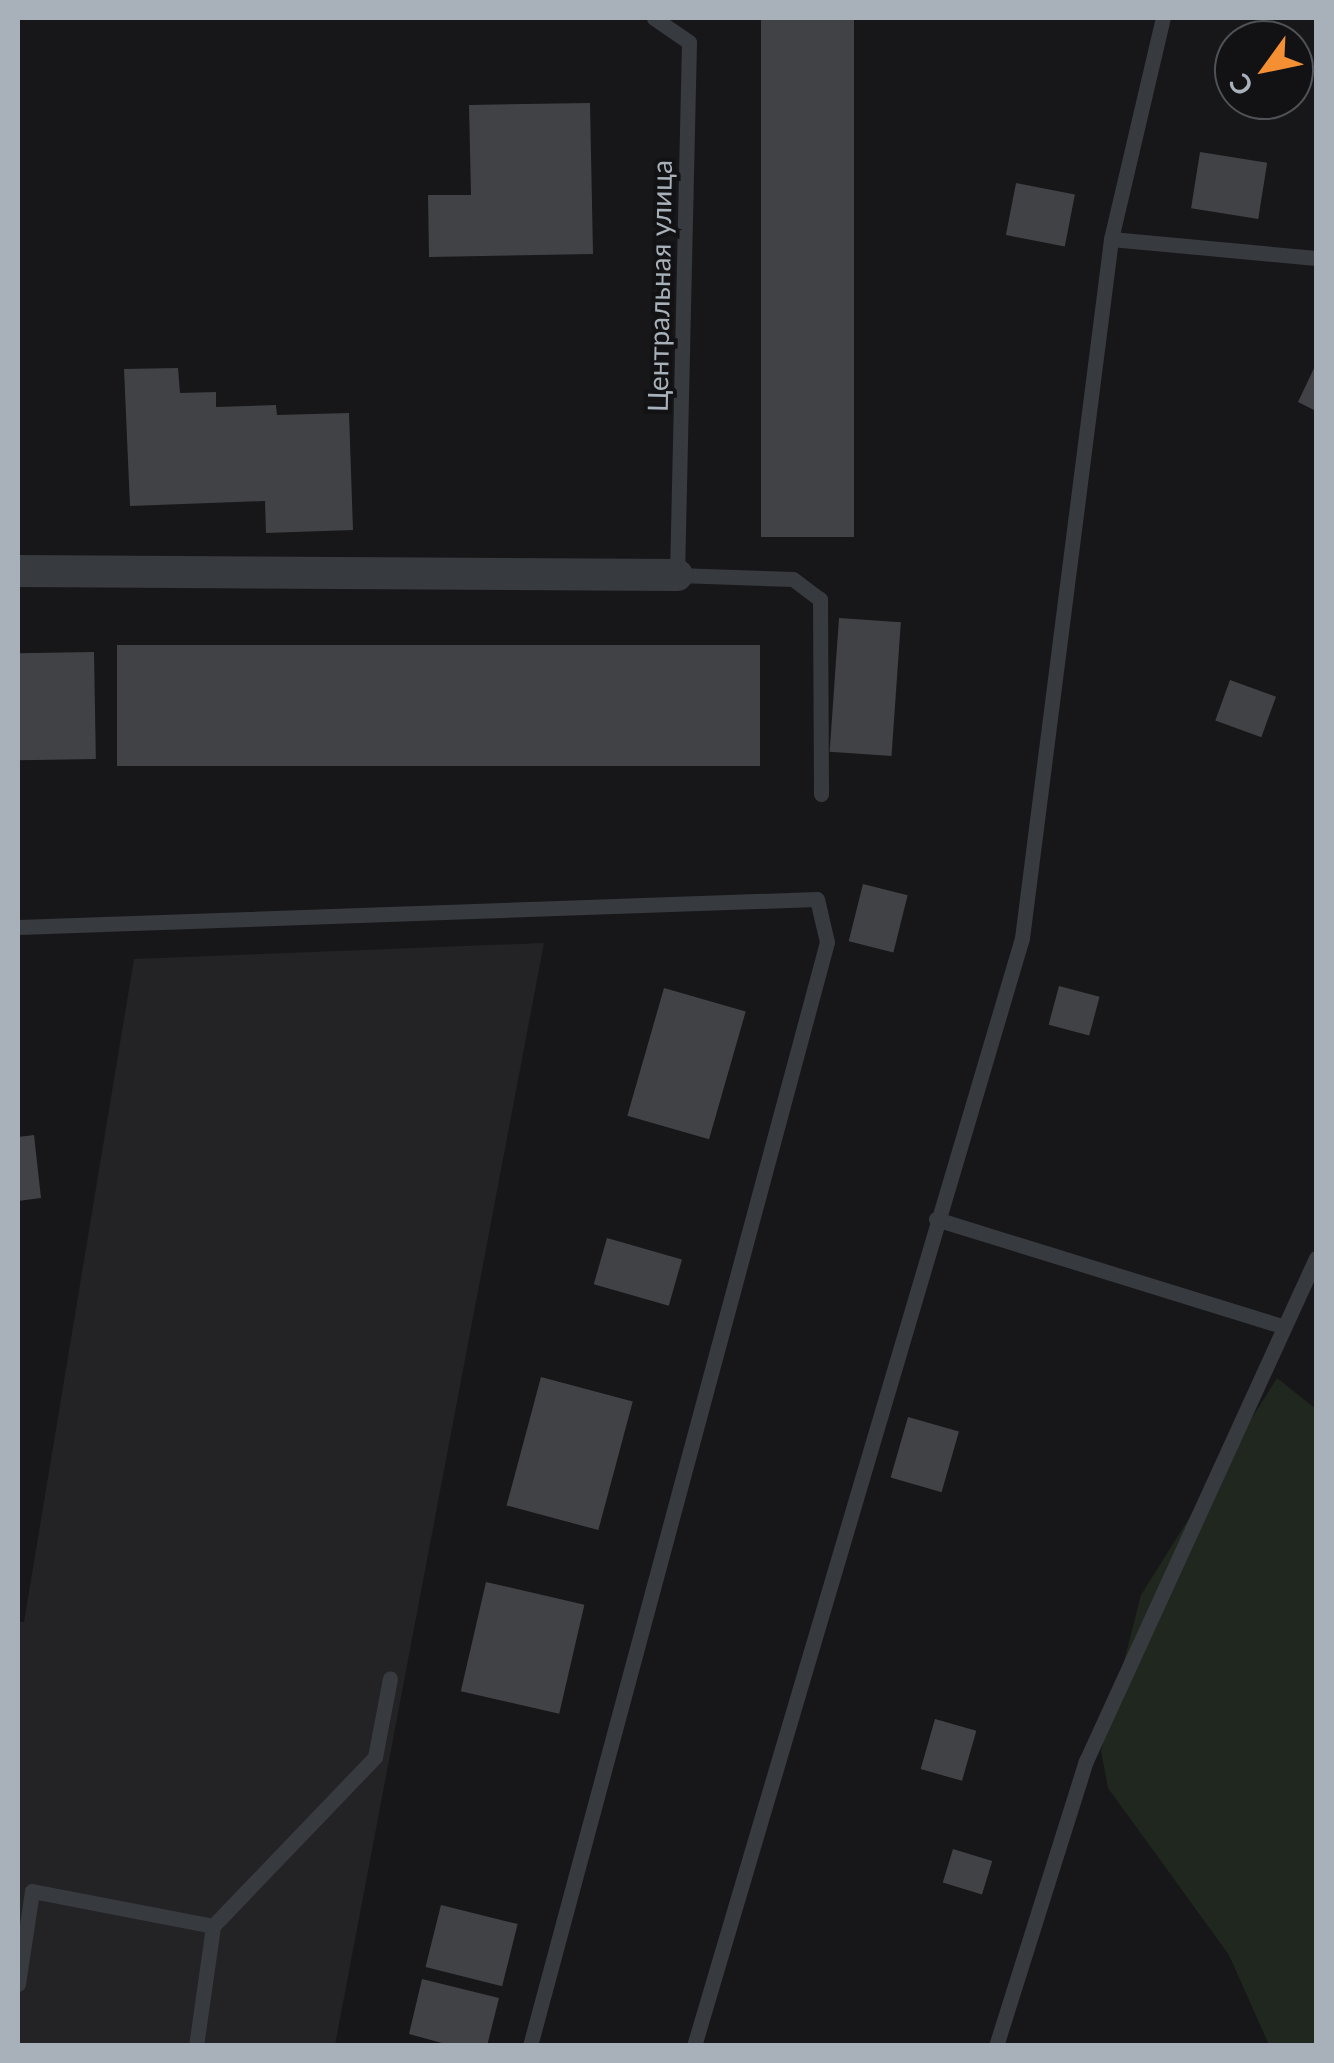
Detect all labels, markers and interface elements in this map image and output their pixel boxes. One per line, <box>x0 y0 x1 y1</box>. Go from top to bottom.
north arrow <box>1214 20 1314 120</box>
text: С <box>1221 68 1260 102</box>
street label: Центральная улица <box>640 160 678 412</box>

